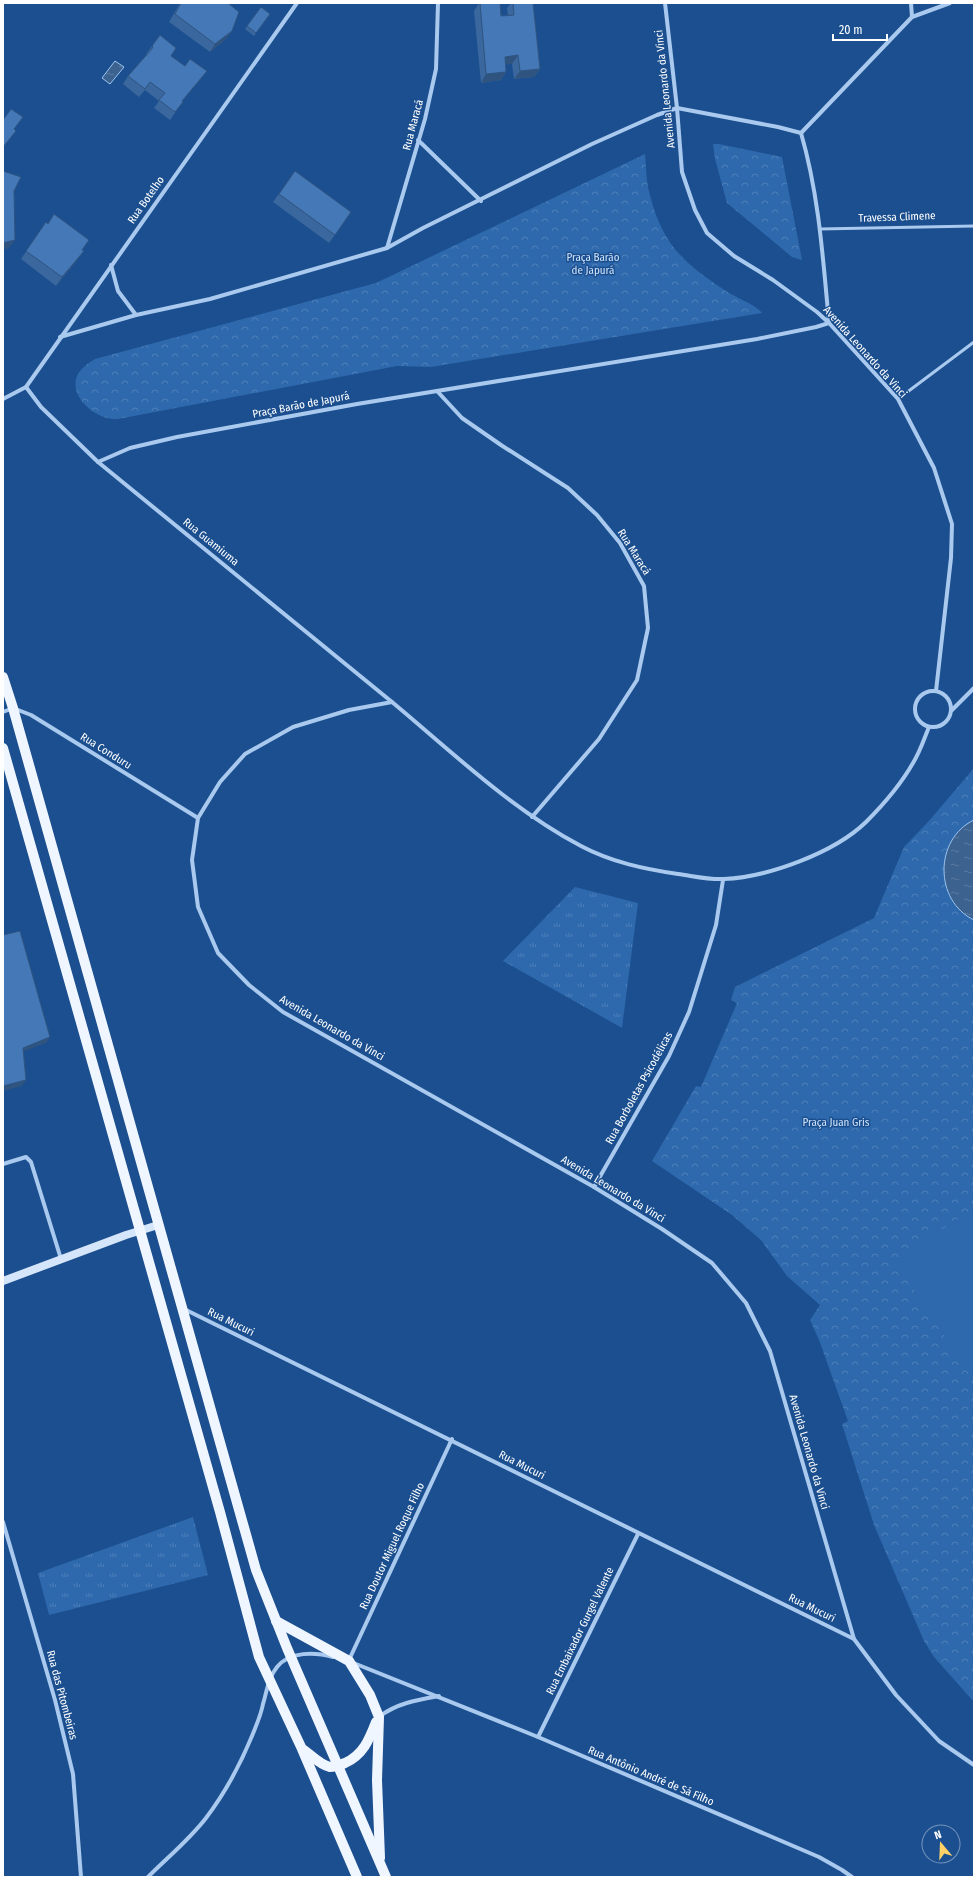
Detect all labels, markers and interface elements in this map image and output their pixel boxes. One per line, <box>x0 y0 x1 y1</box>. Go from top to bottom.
scale bar <box>833 16 887 42</box>
text: 20 m <box>839 23 863 37</box>
street label: Avenida Leonardo da Vinci <box>652 29 678 149</box>
street label: Rua Maracá <box>400 98 426 152</box>
street label: Rua Botelho <box>125 174 167 226</box>
street label: Travessa Climene <box>858 209 936 225</box>
park label: Praça Barão de Japurá <box>566 251 620 277</box>
street label: Avenida Leonardo da Vinci <box>820 303 910 401</box>
street label: Praça Barão de Japurá <box>251 389 351 421</box>
street label: Rua Guamiuma <box>180 516 242 568</box>
street label: Rua Maracá <box>615 527 653 577</box>
street label: Rua Conduru <box>78 730 134 772</box>
street label: Avenida Leonardo da Vinci <box>277 993 387 1063</box>
street label: Rua Borboletas Psicodélicas <box>603 1029 675 1146</box>
park label: Praça Juan Gris <box>802 1116 870 1129</box>
street label: Avenida Leonardo da Vinci <box>559 1153 667 1225</box>
street label: Rua Mucuri <box>206 1305 257 1339</box>
street label: Avenida Leonardo da Vinci <box>786 1393 832 1511</box>
street label: Rua Mucuri <box>497 1448 548 1482</box>
street label: Rua Doutor Miguel Roque Filho <box>357 1480 427 1612</box>
street label: Rua Embaixador Gurgel Valente <box>543 1565 617 1697</box>
street label: Rua Mucuri <box>787 1591 838 1625</box>
street label: Rua das Pitombeiras <box>44 1649 80 1741</box>
street label: Rua Antônio André de Sá Filho <box>586 1744 716 1809</box>
north arrow <box>921 1824 961 1864</box>
text: N <box>933 1828 943 1842</box>

